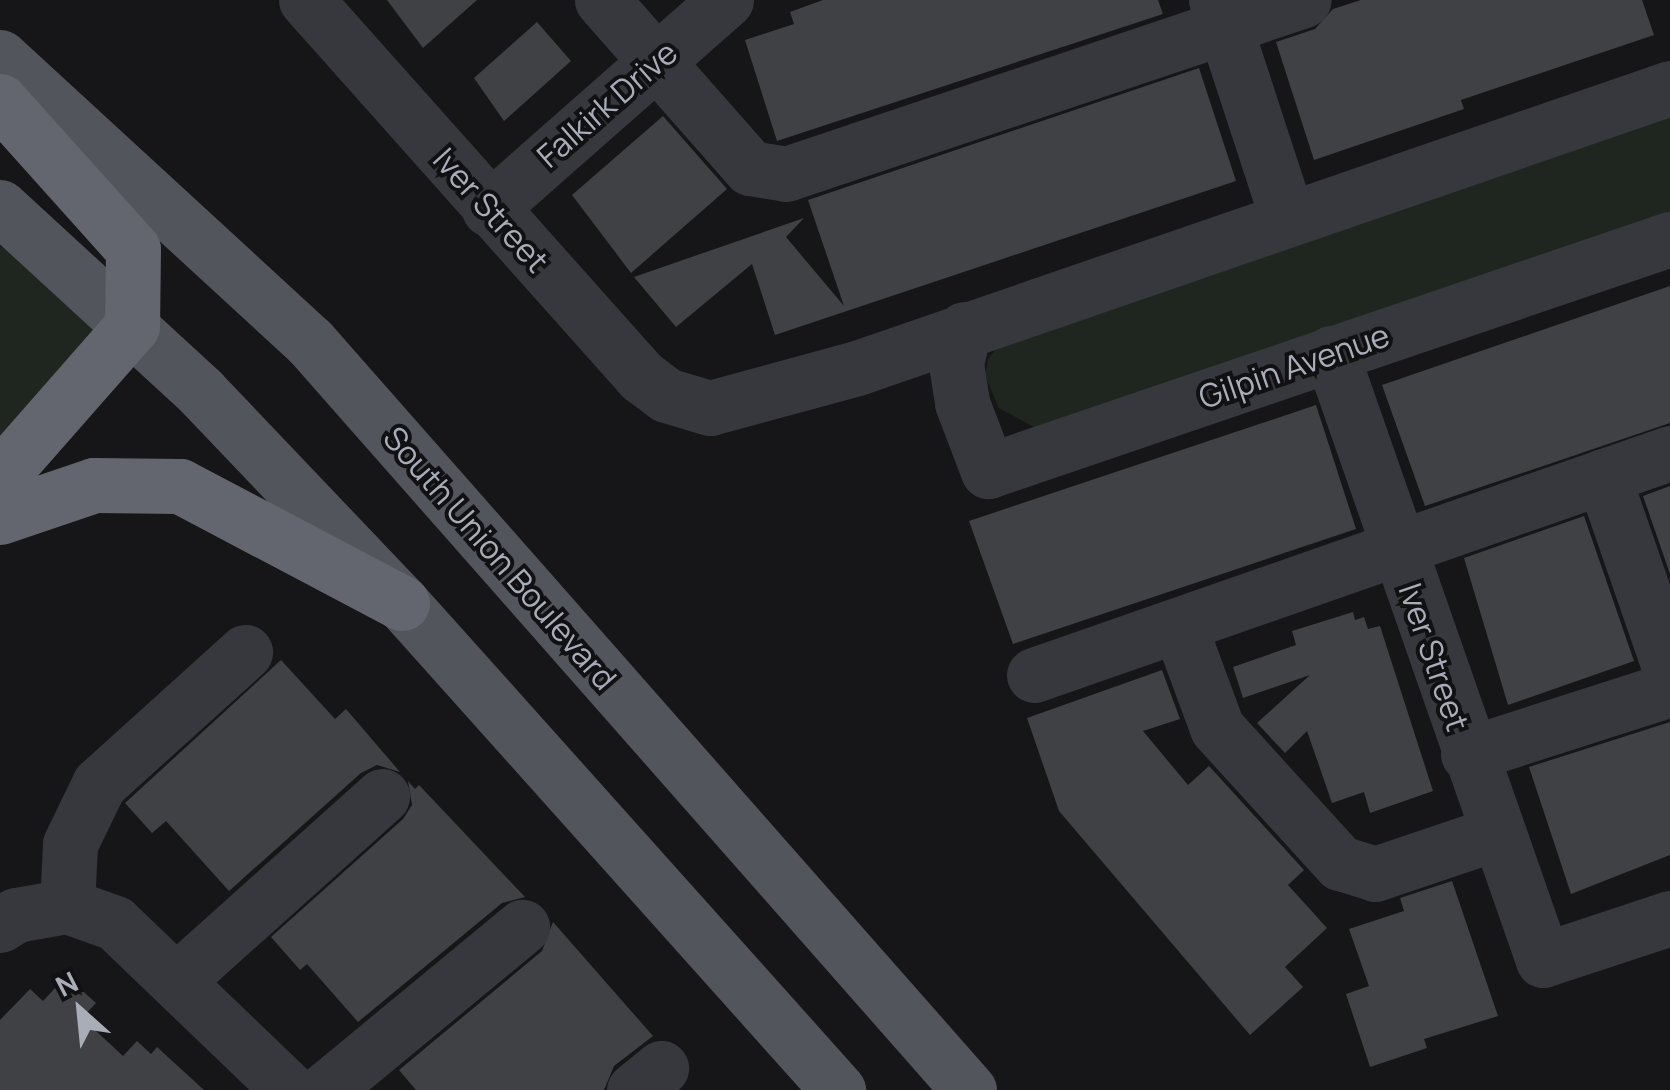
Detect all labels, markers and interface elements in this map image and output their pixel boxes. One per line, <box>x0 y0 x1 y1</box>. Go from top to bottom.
street label: Falkirk Drive <box>529 33 685 175</box>
street label: Iver Street <box>425 140 557 280</box>
street label: Gilpin Avenue <box>1194 315 1394 417</box>
street label: South Union Boulevard <box>375 419 625 697</box>
street label: Iver Street <box>1391 578 1477 736</box>
north arrow <box>30 960 130 1060</box>
text: N <box>49 962 84 1005</box>

